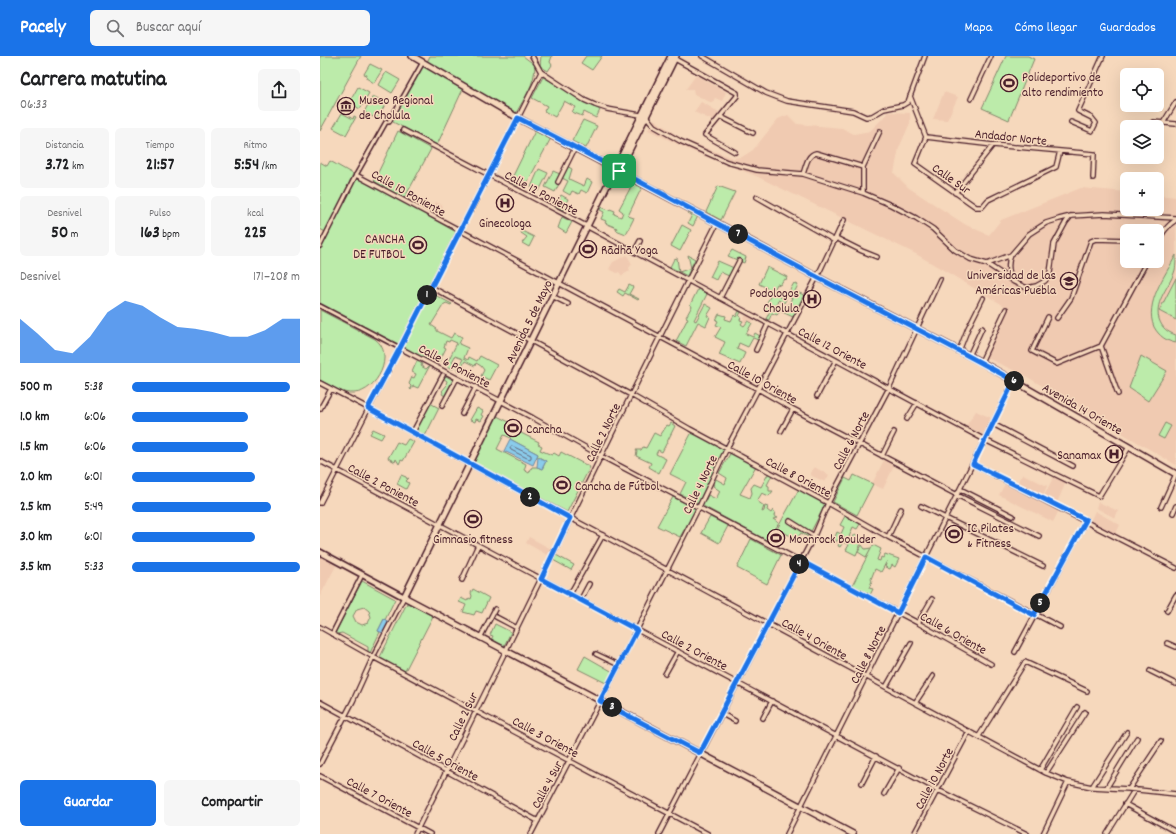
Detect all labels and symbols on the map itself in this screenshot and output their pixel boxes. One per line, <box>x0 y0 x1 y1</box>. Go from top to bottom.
place label: Polideportivo de alto rendimiento <box>1022 69 1104 103</box>
sports icon: Polideportivo de alto rendimiento <box>999 73 1019 93</box>
place label: Museo Regional de Cholula <box>359 92 433 126</box>
museum icon: Museo Regional de Cholula <box>336 96 356 116</box>
street label: Andador Norte <box>974 125 1048 152</box>
pin <box>602 154 636 188</box>
street label: Calle Sur <box>927 160 974 200</box>
street label: Calle 10 Poniente <box>367 166 449 223</box>
street label: Calle 12 Poniente <box>501 167 581 222</box>
hospital icon: Ginecologa <box>495 193 515 213</box>
place label: Ginecologa <box>479 215 532 234</box>
pin: 7 <box>728 224 748 244</box>
place label: CANCHA DE FUTBOL <box>353 231 406 265</box>
sports icon: CANCHA DE FUTBOL <box>408 235 428 255</box>
sports icon: Rādhā Yoga <box>578 239 598 259</box>
place label: Rādhā Yoga <box>601 242 659 261</box>
place label: Universidad de las Américas Puebla <box>967 267 1057 301</box>
school or university icon: Universidad de las Américas Puebla <box>1059 271 1079 291</box>
street label: Avenida 5 de Mayo <box>502 277 559 367</box>
pin: 1 <box>417 285 437 305</box>
place label: Podologos Cholula <box>750 285 800 319</box>
hospital icon: Podologos Cholula <box>802 289 822 309</box>
street label: Calle 12 Oriente <box>794 323 870 376</box>
street label: Calle 6 Poniente <box>414 340 493 394</box>
street label: Calle 10 Oriente <box>723 356 800 410</box>
pin: 6 <box>1004 371 1024 391</box>
street label: Avenida 14 Oriente <box>1038 379 1126 441</box>
street label: Calle 2 Norte <box>582 400 627 466</box>
street label: Calle 6 Norte <box>829 408 876 474</box>
sports icon: Cancha <box>503 418 523 438</box>
place label: Cancha <box>526 421 563 440</box>
hospital icon: Sanamax <box>1104 444 1124 464</box>
place label: Sanamax <box>1057 447 1101 466</box>
street label: Calle 4 Norte <box>679 452 724 518</box>
street label: Calle 8 Oriente <box>761 453 835 504</box>
street label: Calle 2 Poniente <box>344 459 422 513</box>
sports icon: Cancha de Fútbol <box>552 475 572 495</box>
place label: Cancha de Fútbol <box>575 478 659 497</box>
pin: 2 <box>520 487 540 507</box>
sports icon: Gimnasio fitness <box>463 509 483 529</box>
place label: IC Pilates & Fitness <box>967 520 1014 554</box>
sports icon: IC Pilates & Fitness <box>944 524 964 544</box>
sports icon: Moonrock Boulder <box>766 528 786 548</box>
place label: Gimnasio fitness <box>433 531 513 550</box>
place label: Moonrock Boulder <box>789 531 876 550</box>
pin: 4 <box>789 554 809 574</box>
pin: 5 <box>1030 593 1050 613</box>
street label: Calle 6 Oriente <box>916 608 990 660</box>
street label: Calle 4 Oriente <box>777 614 850 666</box>
street label: Calle 8 Norte <box>846 622 892 688</box>
street label: Calle 2 Oriente <box>657 626 731 677</box>
street label: Calle 2 Sur <box>444 689 484 745</box>
pin: 3 <box>602 697 622 717</box>
street label: Calle 3 Oriente <box>508 713 582 764</box>
street label: Calle 5 Oriente <box>408 735 482 787</box>
street label: Calle 10 Norte <box>911 745 960 814</box>
street label: Calle 4 Sur <box>528 758 569 813</box>
street label: Calle 7 Oriente <box>342 773 415 824</box>

